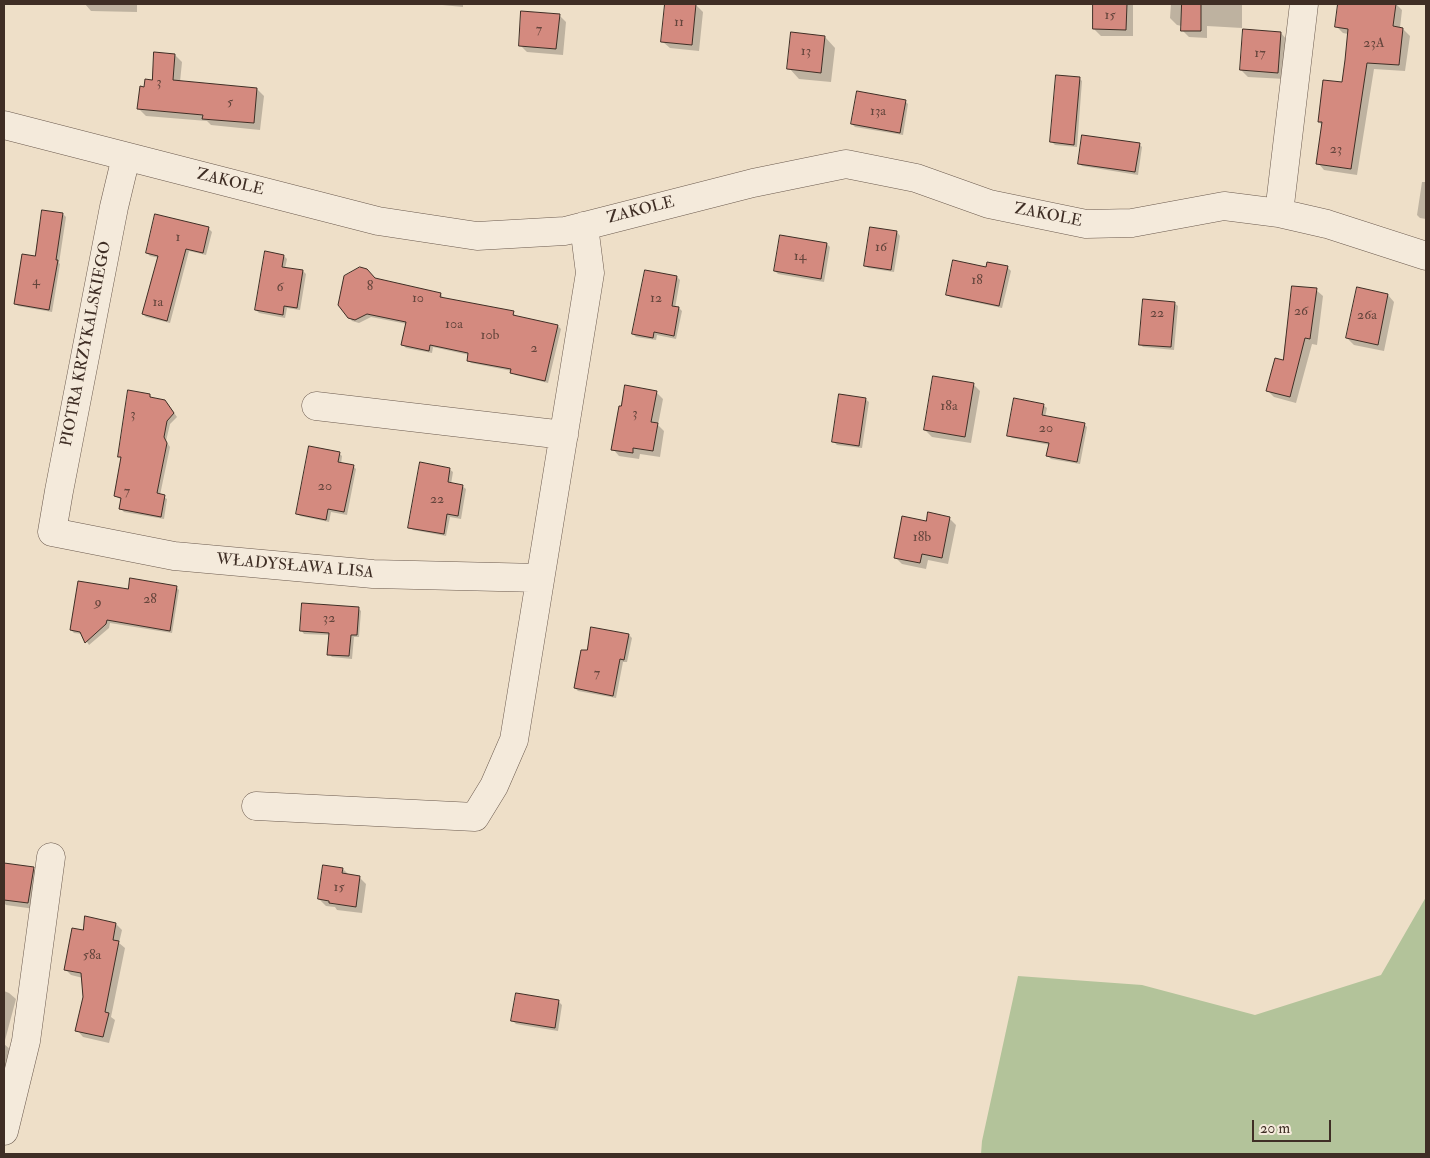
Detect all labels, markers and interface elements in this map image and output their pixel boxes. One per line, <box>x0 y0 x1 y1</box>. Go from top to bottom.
house number: 15 <box>1104 8 1116 24</box>
house number: 11 <box>674 15 684 31</box>
house number: 7 <box>536 22 542 38</box>
house number: 23A <box>1363 36 1385 52</box>
house number: 13 <box>801 44 811 60</box>
house number: 17 <box>1254 46 1266 62</box>
house number: 3 <box>156 75 162 91</box>
house number: 5 <box>227 95 233 111</box>
house number: 13a <box>870 104 886 120</box>
house number: 23 <box>1330 142 1342 158</box>
street label: ZAKOLE <box>194 165 266 201</box>
street label: ZAKOLE <box>605 193 677 229</box>
street label: ZAKOLE <box>1012 200 1084 232</box>
house number: 1 <box>176 230 180 246</box>
street label: PIOTRA KRZYKALSKIEGO <box>58 240 116 448</box>
house number: 16 <box>875 240 887 256</box>
house number: 14 <box>794 249 806 265</box>
house number: 18 <box>971 273 983 289</box>
house number: 4 <box>32 274 40 290</box>
house number: 8 <box>367 279 373 295</box>
house number: 6 <box>276 280 284 296</box>
house number: 10 <box>412 291 424 307</box>
house number: 12 <box>650 291 662 307</box>
house number: 1a <box>153 295 163 311</box>
house number: 26 <box>1294 304 1308 320</box>
house number: 22 <box>1150 306 1164 322</box>
house number: 26a <box>1357 308 1377 324</box>
house number: 10a <box>445 317 463 333</box>
house number: 10b <box>481 328 499 344</box>
house number: 2 <box>530 341 538 357</box>
house number: 18a <box>940 399 958 415</box>
house number: 3 <box>632 406 638 422</box>
house number: 3 <box>130 407 136 423</box>
house number: 20 <box>1039 421 1053 437</box>
house number: 20 <box>318 479 332 495</box>
house number: 7 <box>124 484 130 500</box>
house number: 22 <box>430 492 444 508</box>
house number: 18b <box>913 530 931 546</box>
street label: WŁADYSŁAWA LISA <box>215 551 375 583</box>
house number: 28 <box>143 592 157 608</box>
house number: 9 <box>94 595 102 611</box>
house number: 32 <box>323 611 335 627</box>
house number: 7 <box>594 666 600 682</box>
house number: 15 <box>333 880 345 896</box>
house number: 58a <box>83 948 101 964</box>
scale bar <box>1255 1110 1334 1142</box>
text: 20 m <box>1260 1119 1290 1138</box>

